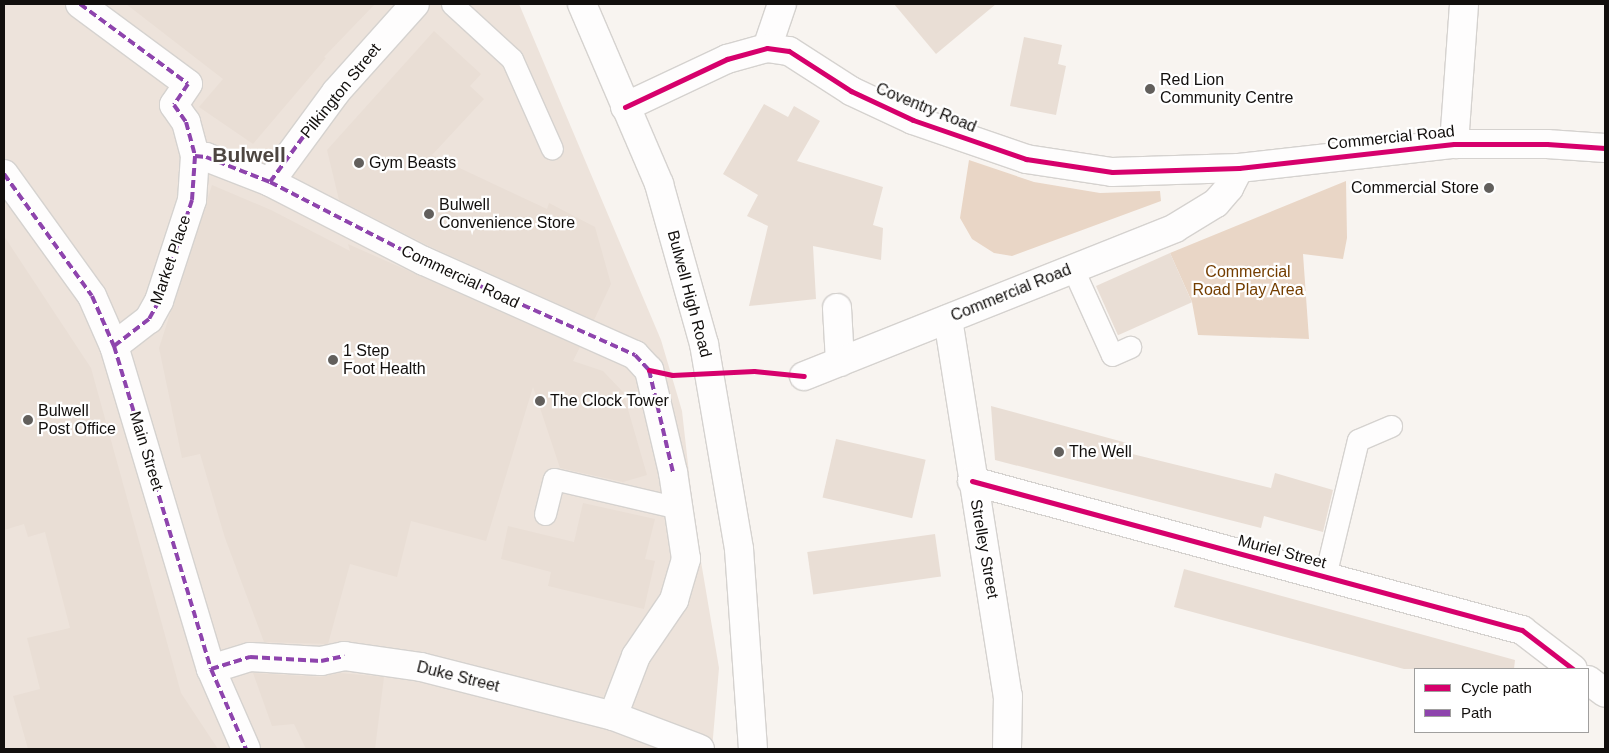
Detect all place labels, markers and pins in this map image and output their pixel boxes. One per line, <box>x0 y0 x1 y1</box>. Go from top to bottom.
place label: Red Lion Community Centre <box>1160 70 1293 108</box>
marker: Red Lion Community Centre <box>1144 83 1156 95</box>
place label: Gym Beasts <box>369 153 456 173</box>
marker: Gym Beasts <box>353 157 365 169</box>
place label: Commercial Store <box>1351 178 1479 198</box>
marker: Commercial Store <box>1483 182 1495 194</box>
place label: Bulwell Convenience Store <box>439 195 575 233</box>
marker: Bulwell Convenience Store <box>423 208 435 220</box>
place label: 1 Step Foot Health <box>343 341 426 379</box>
marker: 1 Step Foot Health <box>327 354 339 366</box>
place label: The Clock Tower <box>550 391 669 411</box>
marker: The Clock Tower <box>534 395 546 407</box>
place label: Bulwell Post Office <box>38 401 116 439</box>
marker: Bulwell Post Office <box>22 414 34 426</box>
place label: The Well <box>1069 442 1132 462</box>
marker: The Well <box>1053 446 1065 458</box>

